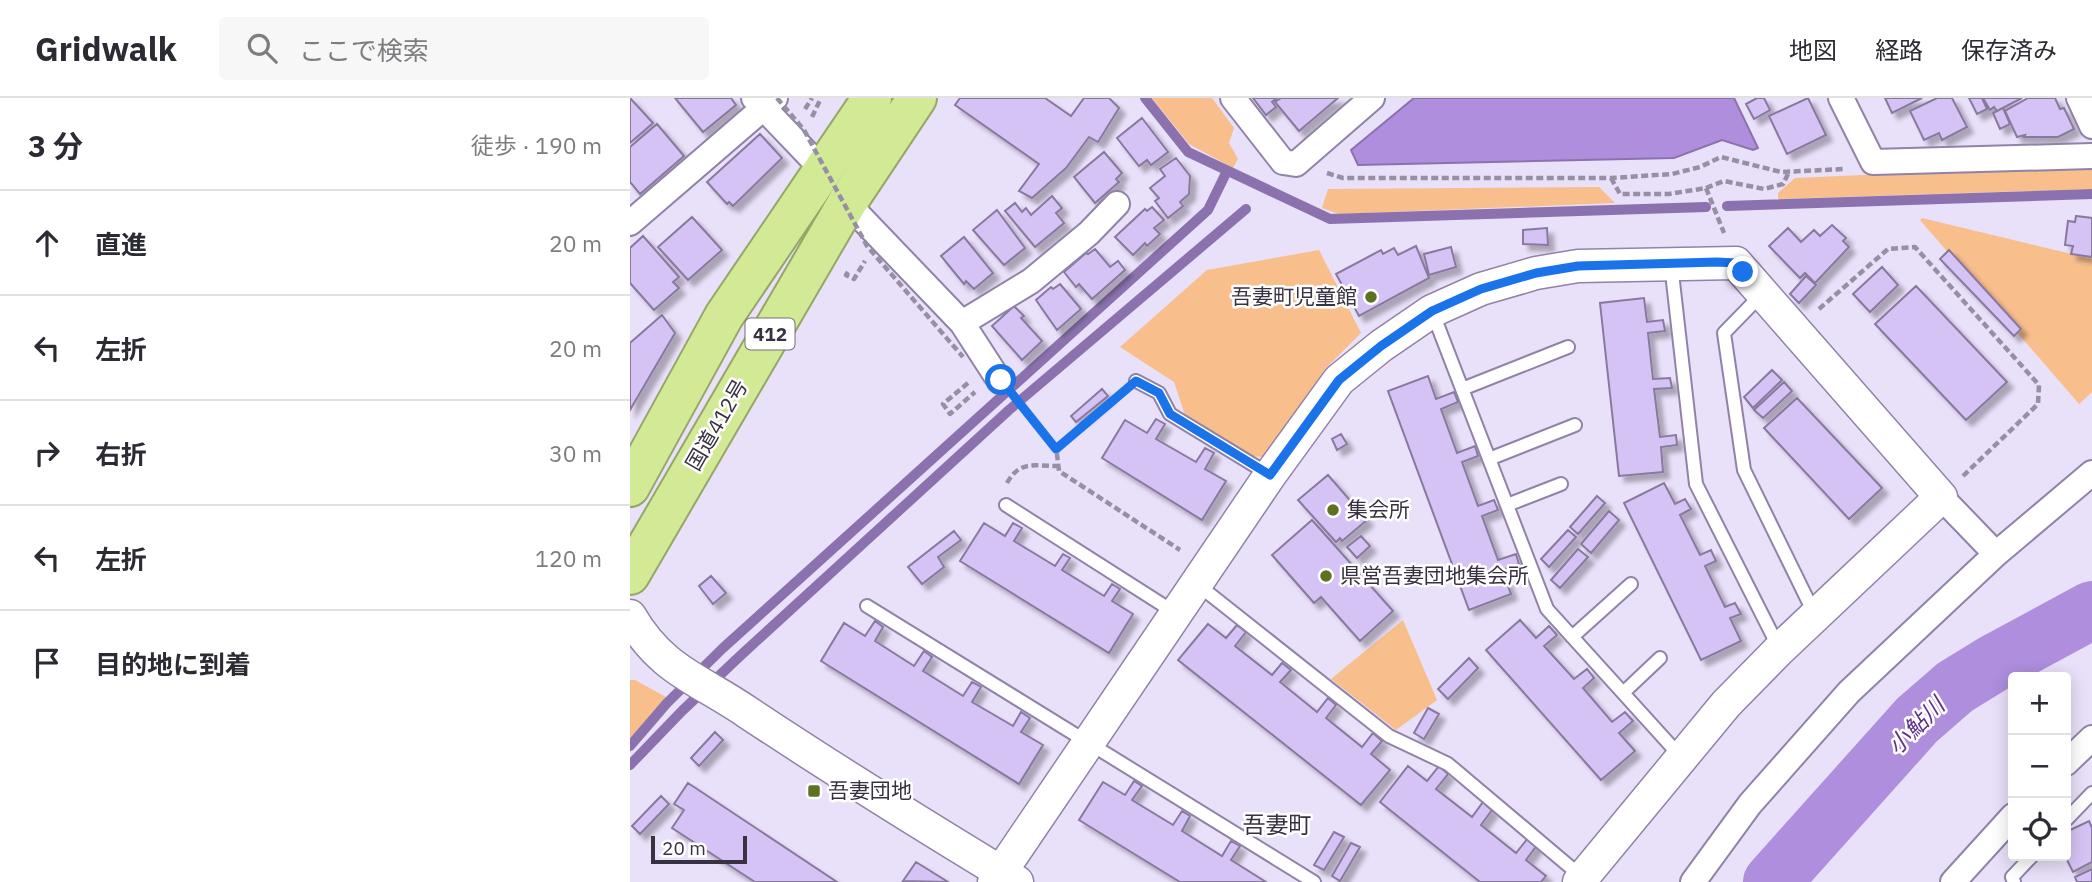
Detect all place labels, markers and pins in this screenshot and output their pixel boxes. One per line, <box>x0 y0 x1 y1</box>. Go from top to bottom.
place label: 吾妻町児童館 <box>1231 282 1357 310</box>
marker: 吾妻町児童館 <box>1363 289 1379 305</box>
place label: 集会所 <box>1347 495 1410 523</box>
marker: 集会所 <box>1325 502 1341 518</box>
place label: 県営吾妻団地集会所 <box>1340 561 1529 589</box>
marker: 県営吾妻団地集会所 <box>1318 568 1334 584</box>
place label: 吾妻団地 <box>828 776 912 804</box>
marker: 吾妻団地 <box>806 783 822 799</box>

